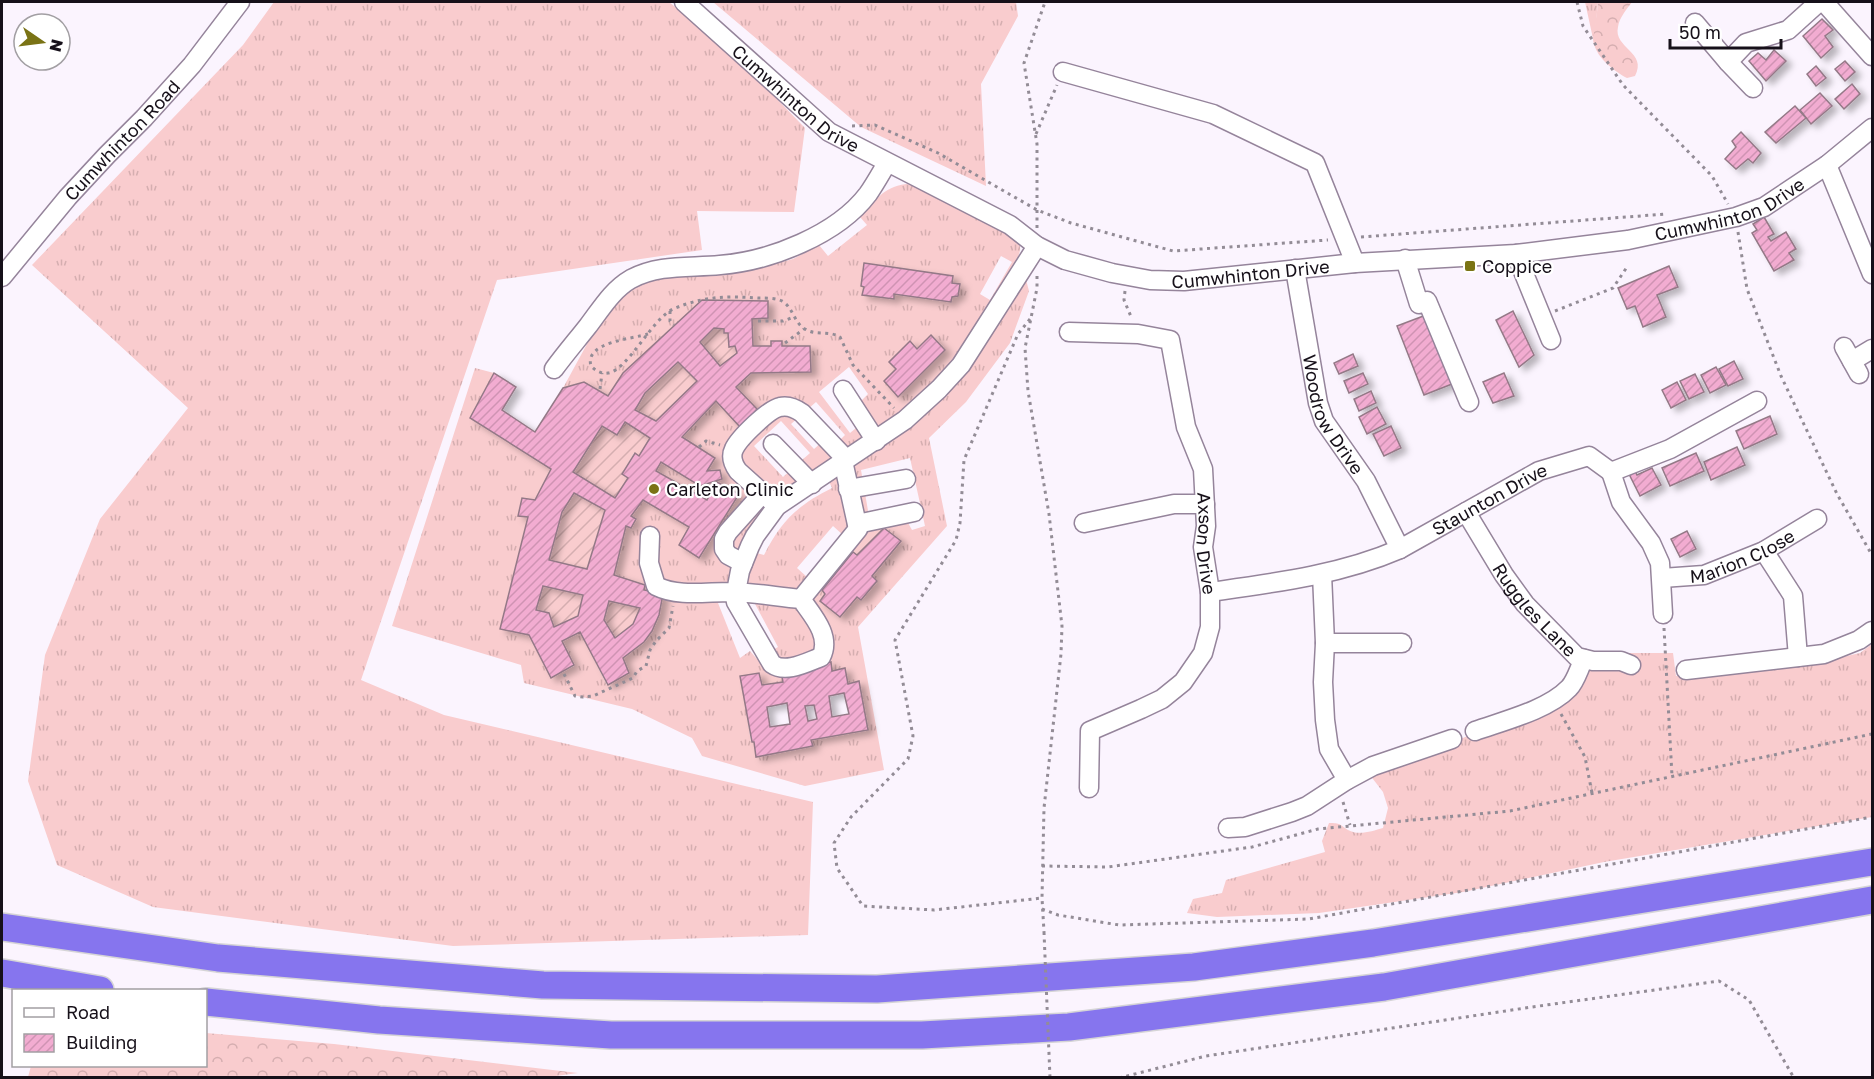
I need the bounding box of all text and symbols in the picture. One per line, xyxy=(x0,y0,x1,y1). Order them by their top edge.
north arrow xyxy=(12,12,72,72)
scale bar xyxy=(1670,12,1781,50)
text: 50 m xyxy=(1679,21,1721,43)
text: N xyxy=(45,37,68,54)
street label: Cumwhinton Drive xyxy=(728,40,863,157)
street label: Cumwhinton Road xyxy=(59,75,184,205)
street label: Cumwhinton Drive xyxy=(1653,172,1808,245)
street label: Cumwhinton Drive xyxy=(1171,255,1330,292)
place label: Coppice xyxy=(1482,255,1552,277)
marker: Coppice xyxy=(1463,259,1477,273)
street label: Woodrow Drive xyxy=(1299,353,1369,478)
street label: Staunton Drive xyxy=(1428,458,1549,540)
place label: Carleton Clinic xyxy=(666,478,794,500)
marker: Carleton Clinic xyxy=(647,482,661,496)
street label: Axson Drive xyxy=(1192,492,1221,596)
street label: Marion Close xyxy=(1689,524,1798,587)
street label: Ruggles Lane xyxy=(1488,559,1581,661)
legend xyxy=(12,989,207,1067)
text: Road xyxy=(66,1001,110,1023)
text: Building xyxy=(66,1031,137,1053)

